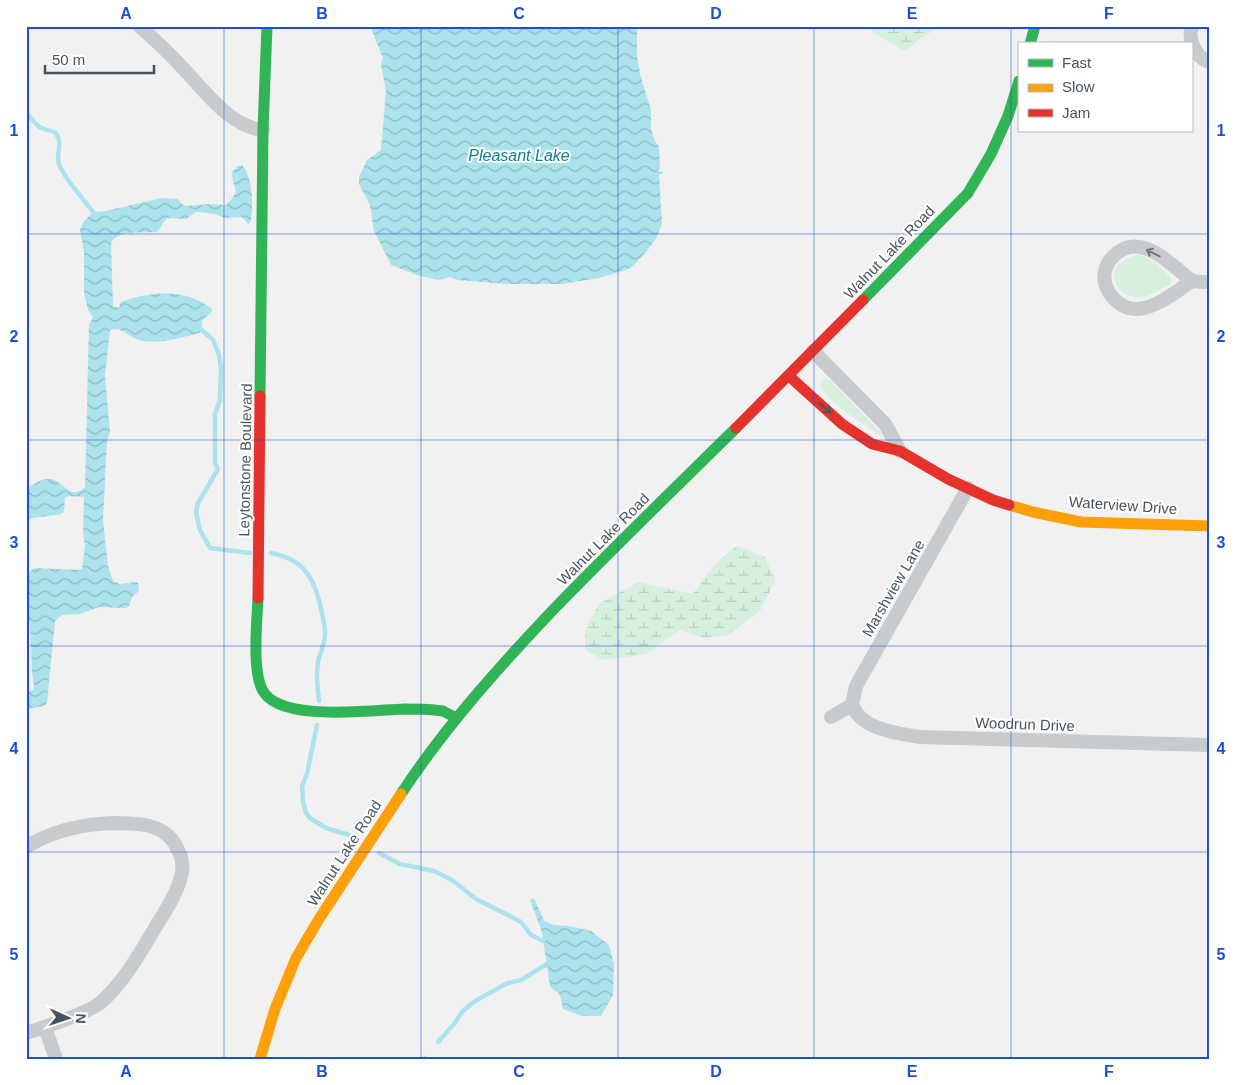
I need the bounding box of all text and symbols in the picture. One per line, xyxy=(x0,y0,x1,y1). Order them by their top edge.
text: A xyxy=(120,5,132,22)
text: B xyxy=(316,5,328,22)
text: C xyxy=(513,5,525,22)
text: D xyxy=(710,5,722,22)
text: E xyxy=(907,5,918,22)
text: F xyxy=(1104,5,1114,22)
scale bar xyxy=(45,42,154,74)
legend xyxy=(1018,42,1192,132)
text: 50 m xyxy=(52,51,85,68)
text: Fast xyxy=(1062,54,1092,71)
text: Slow xyxy=(1062,78,1095,95)
text: Jam xyxy=(1062,104,1090,121)
text: 1 xyxy=(10,122,19,139)
text: 1 xyxy=(1217,122,1226,139)
water label: Pleasant Lake xyxy=(468,147,570,164)
street label: Walnut Lake Road xyxy=(840,202,938,302)
one-way arrow xyxy=(1145,248,1160,258)
text: 2 xyxy=(10,328,19,345)
text: 2 xyxy=(1217,328,1226,345)
street label: Leytonstone Boulevard xyxy=(235,383,255,537)
one-way arrow xyxy=(819,403,832,414)
street label: Walnut Lake Road xyxy=(554,490,652,588)
street label: Waterview Drive xyxy=(1068,493,1178,517)
text: 3 xyxy=(10,534,19,551)
text: 3 xyxy=(1217,534,1226,551)
street label: Marshview Lane xyxy=(858,536,928,640)
street label: Woodrun Drive xyxy=(975,714,1075,734)
text: 4 xyxy=(10,740,19,757)
text: 4 xyxy=(1217,740,1226,757)
street label: Walnut Lake Road xyxy=(303,797,385,909)
text: 5 xyxy=(10,946,19,963)
text: 5 xyxy=(1217,946,1226,963)
north arrow xyxy=(42,992,92,1042)
text: N xyxy=(73,1013,89,1024)
text: A xyxy=(120,1063,132,1080)
text: B xyxy=(316,1063,328,1080)
text: C xyxy=(513,1063,525,1080)
text: D xyxy=(710,1063,722,1080)
text: E xyxy=(907,1063,918,1080)
text: F xyxy=(1104,1063,1114,1080)

